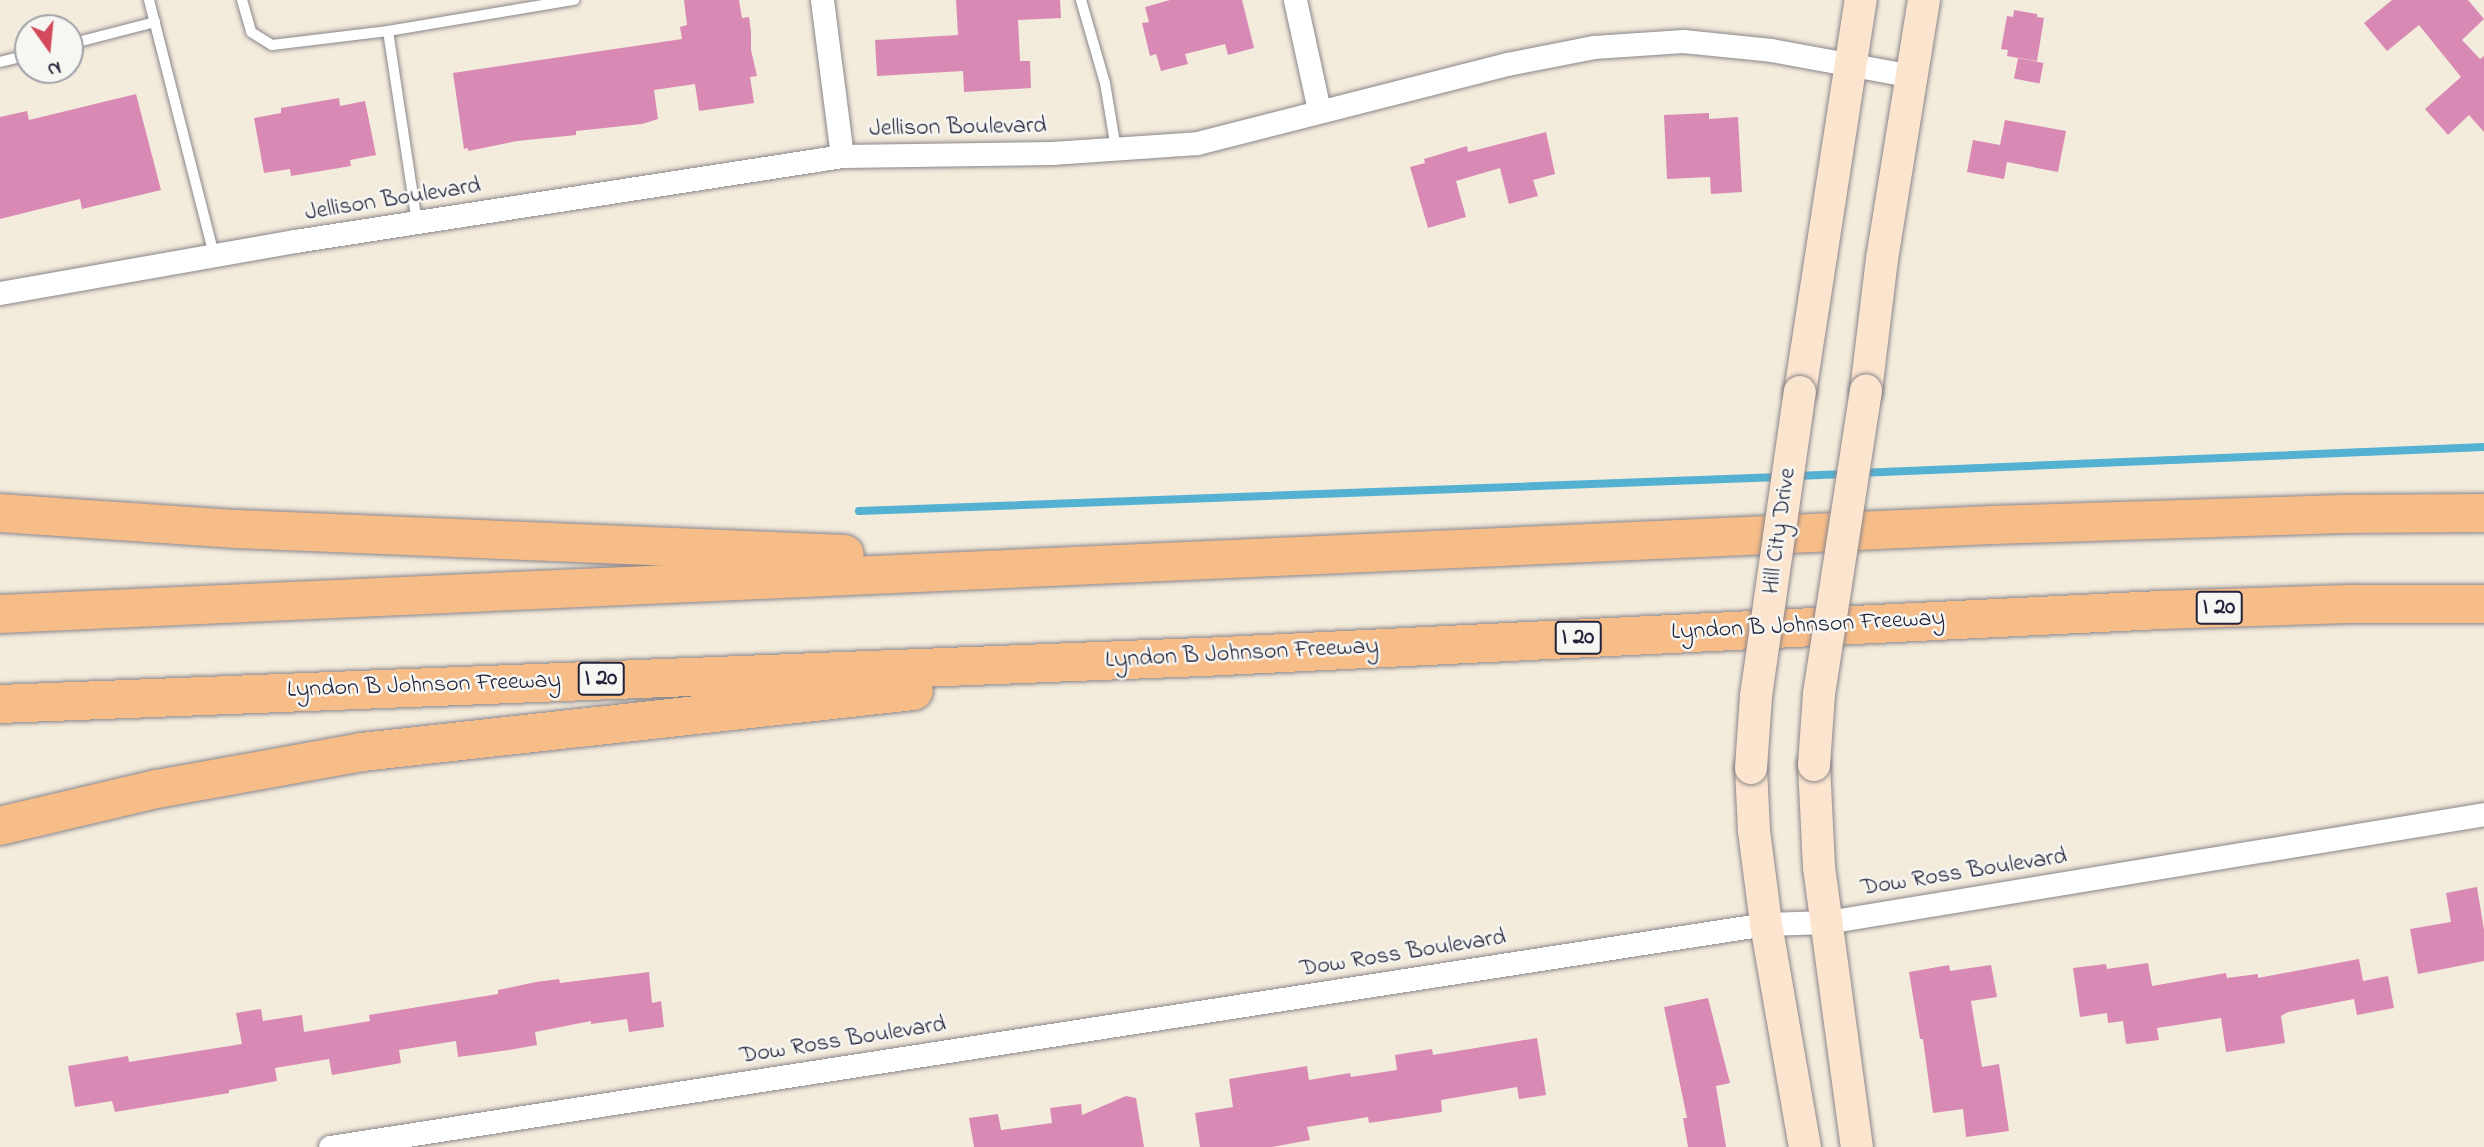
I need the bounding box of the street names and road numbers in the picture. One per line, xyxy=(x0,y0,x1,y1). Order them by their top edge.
street label: Jellison Boulevard xyxy=(869,112,1047,144)
street label: Jellison Boulevard xyxy=(303,172,483,228)
street label: Hill City Drive xyxy=(1757,466,1803,596)
road number: I 20 xyxy=(2194,588,2244,628)
street label: Lyndon B Johnson Freeway xyxy=(1671,604,1945,648)
road number: I 20 xyxy=(1554,618,1602,658)
street label: Lyndon B Johnson Freeway xyxy=(1105,632,1379,676)
road number: I 20 xyxy=(576,660,626,698)
street label: Lyndon B Johnson Freeway xyxy=(287,667,561,705)
street label: Dow Ross Boulevard xyxy=(1859,842,2069,904)
street label: Dow Ross Boulevard xyxy=(1298,923,1508,985)
street label: Dow Ross Boulevard xyxy=(738,1010,948,1072)

